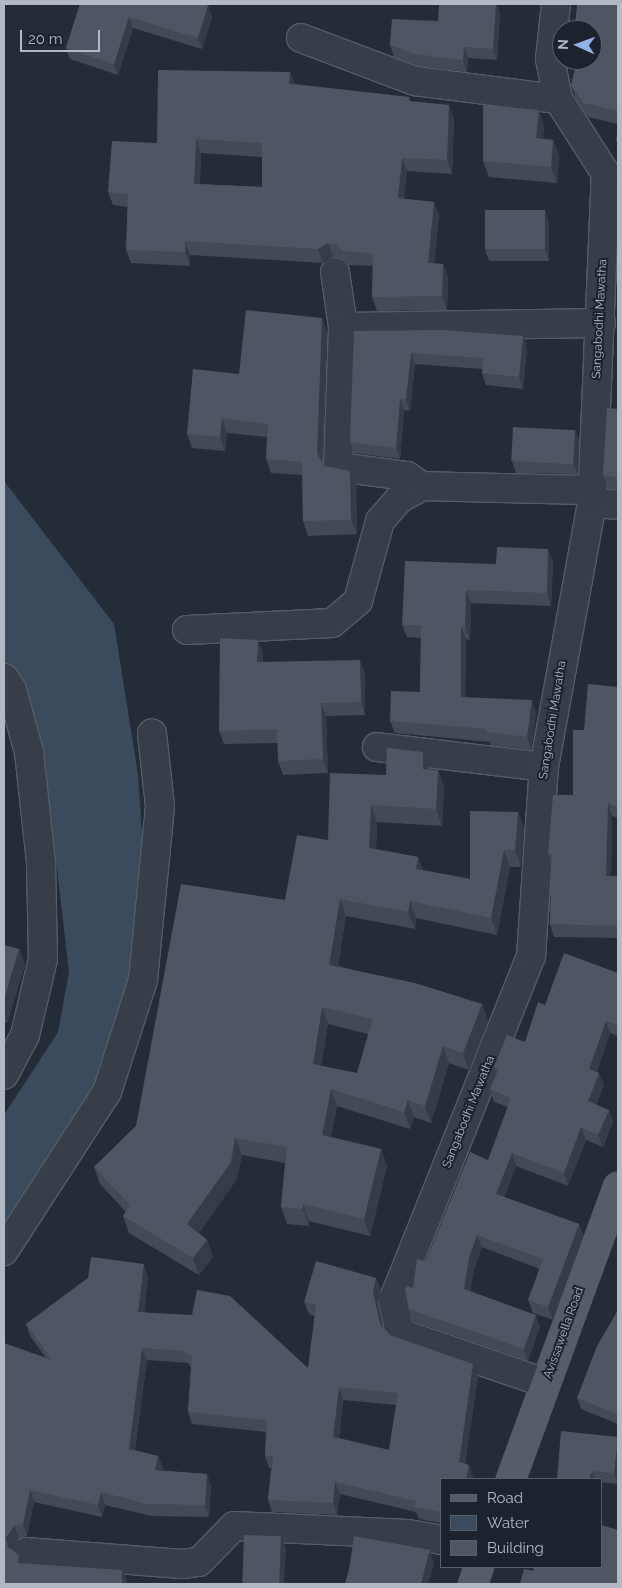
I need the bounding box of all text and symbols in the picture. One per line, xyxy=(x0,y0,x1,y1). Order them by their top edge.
scale bar xyxy=(22,20,102,52)
north arrow xyxy=(552,20,602,70)
text: 20 m xyxy=(28,30,63,48)
text: N xyxy=(555,39,571,50)
street label: Sangabodhi Mawatha xyxy=(590,259,610,379)
street label: Sangabodhi Mawatha xyxy=(537,660,569,780)
street label: Sangabodhi Mawatha xyxy=(440,1054,498,1170)
street label: Avissawella Road xyxy=(541,1285,587,1381)
legend xyxy=(440,1478,602,1568)
text: Road xyxy=(487,1489,523,1507)
text: Water xyxy=(487,1514,529,1532)
text: Building xyxy=(487,1539,544,1557)

